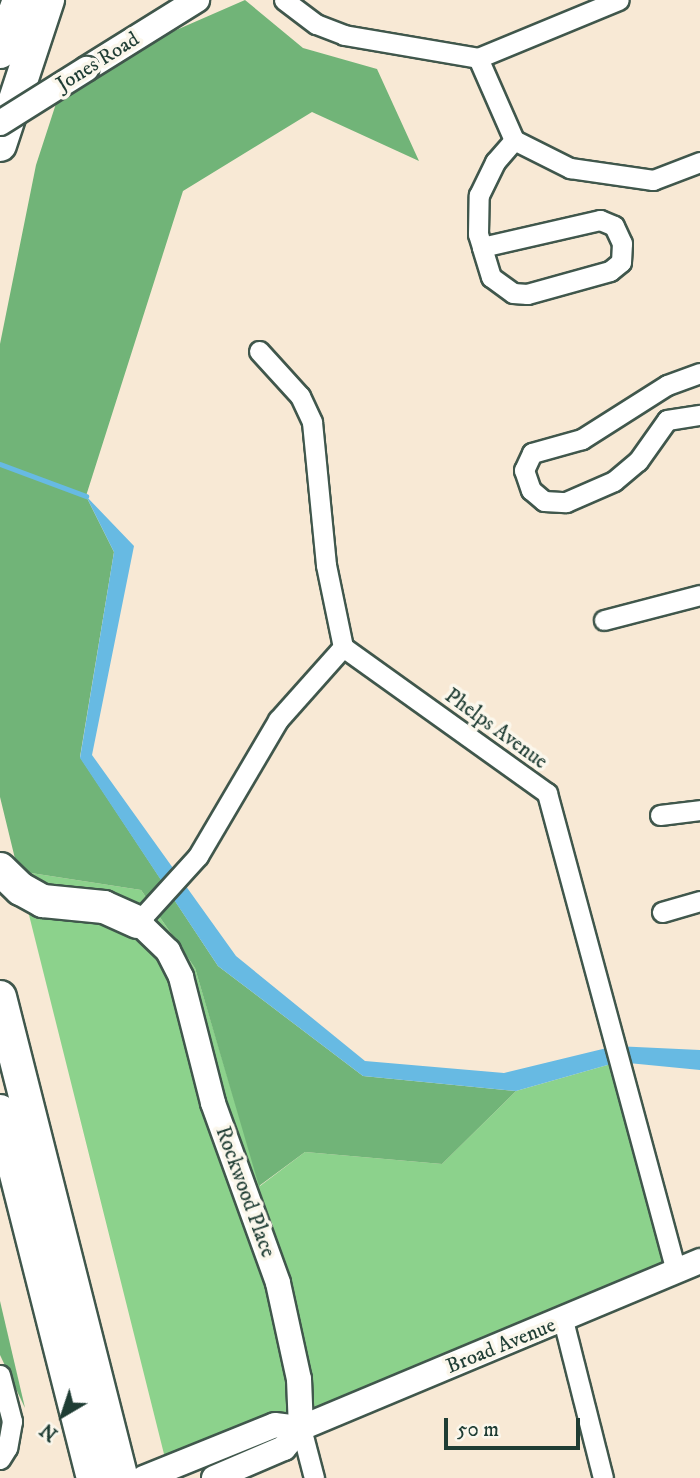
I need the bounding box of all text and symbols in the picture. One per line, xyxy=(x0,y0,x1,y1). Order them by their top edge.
street label: Jones Road xyxy=(52,27,144,97)
street label: Phelps Avenue xyxy=(440,683,552,775)
street label: Rockwood Place xyxy=(210,1123,280,1261)
street label: Broad Avenue xyxy=(443,1313,559,1379)
north arrow xyxy=(28,1380,98,1450)
scale bar xyxy=(448,1404,584,1448)
text: 50 m xyxy=(457,1417,499,1443)
text: N xyxy=(36,1418,63,1446)

